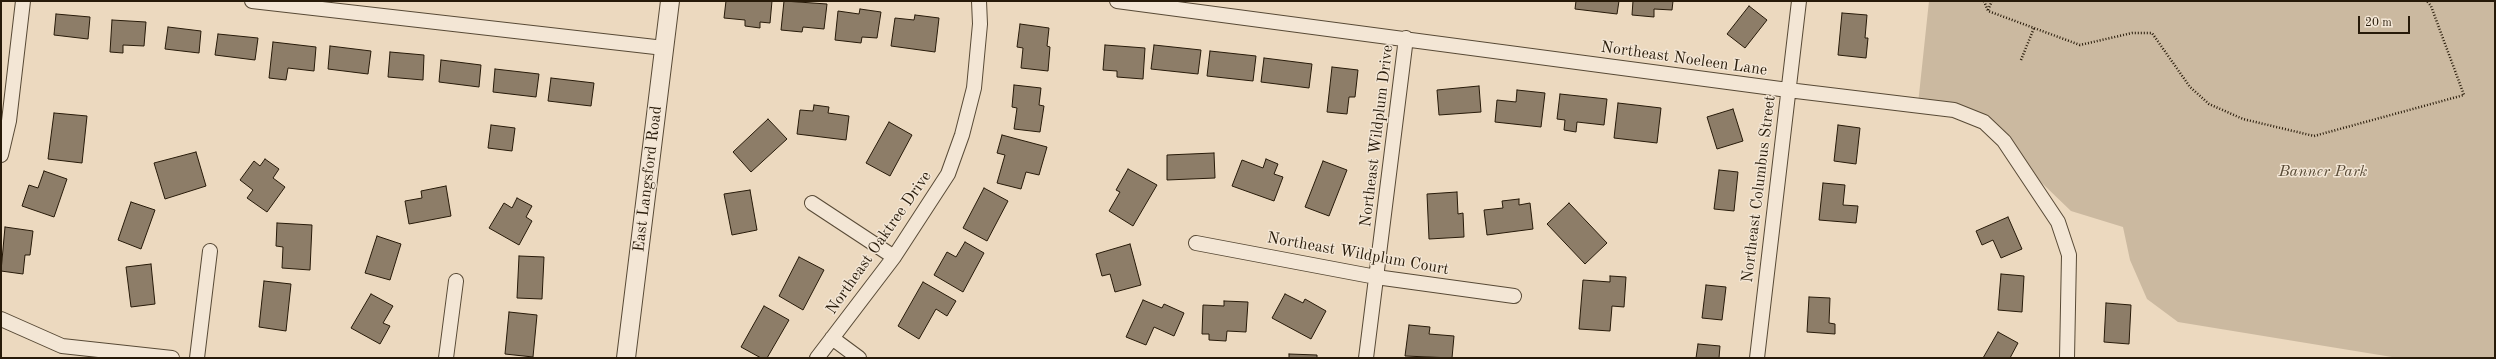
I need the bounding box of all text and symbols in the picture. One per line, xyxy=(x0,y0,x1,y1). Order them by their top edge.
scale bar xyxy=(2360,8,2412,34)
text: 20 m xyxy=(2365,17,2392,29)
street label: Northeast Noeleen Lane xyxy=(1600,38,1768,80)
street label: Northeast Wildplum Drive xyxy=(1356,44,1398,228)
street label: Northeast Columbus Street xyxy=(1738,94,1780,284)
street label: East Langsford Road xyxy=(630,105,666,253)
park label: Banner Park xyxy=(2279,162,2367,182)
street label: Northeast Oaktree Drive xyxy=(822,168,936,318)
street label: Northeast Wildplum Court xyxy=(1265,229,1451,279)

